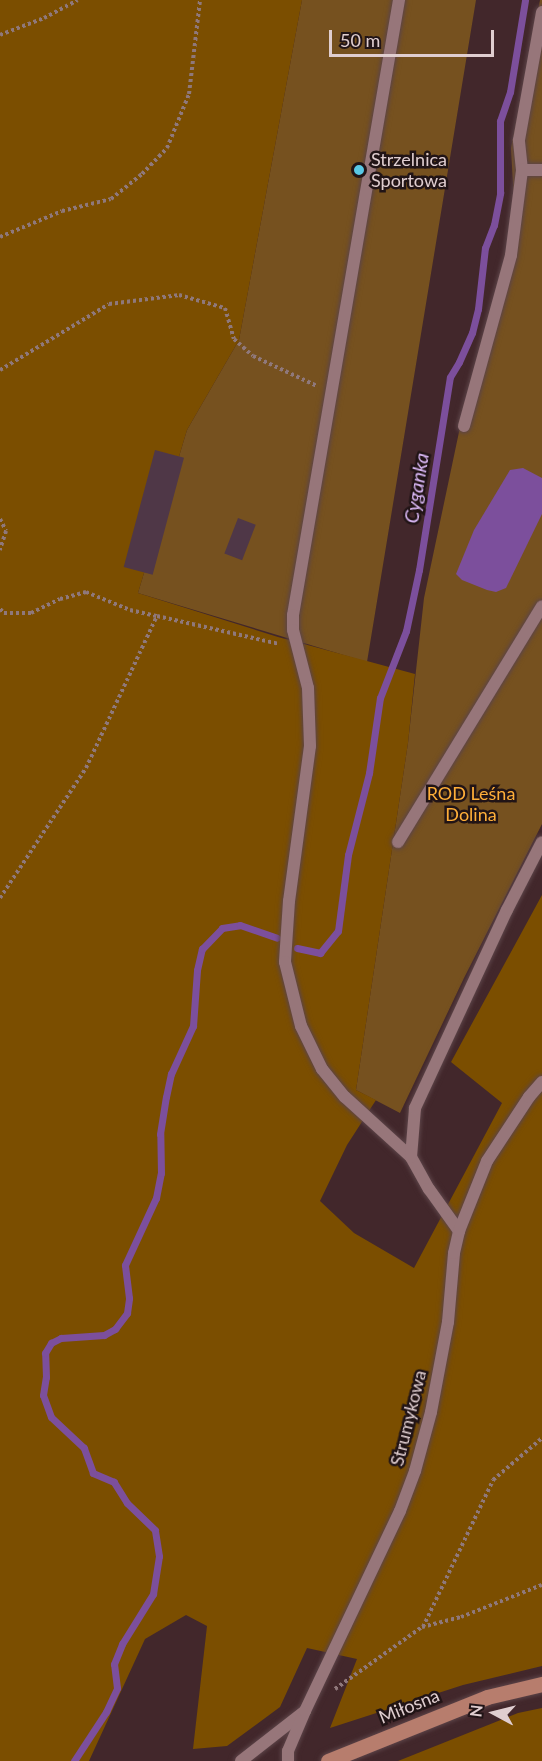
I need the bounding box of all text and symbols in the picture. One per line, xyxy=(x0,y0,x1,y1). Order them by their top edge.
scale bar xyxy=(332,18,497,56)
text: 50 m xyxy=(340,29,380,51)
place label: Strzelnica Sportowa xyxy=(371,149,447,192)
marker: Strzelnica Sportowa xyxy=(352,163,366,177)
water label: Cyganka xyxy=(399,451,433,525)
park label: ROD Leśna Dolina xyxy=(427,783,515,826)
street label: Strumykowa xyxy=(386,1368,430,1468)
north arrow xyxy=(464,1683,524,1743)
street label: Miłosna xyxy=(376,1684,442,1728)
text: N xyxy=(465,1703,486,1718)

